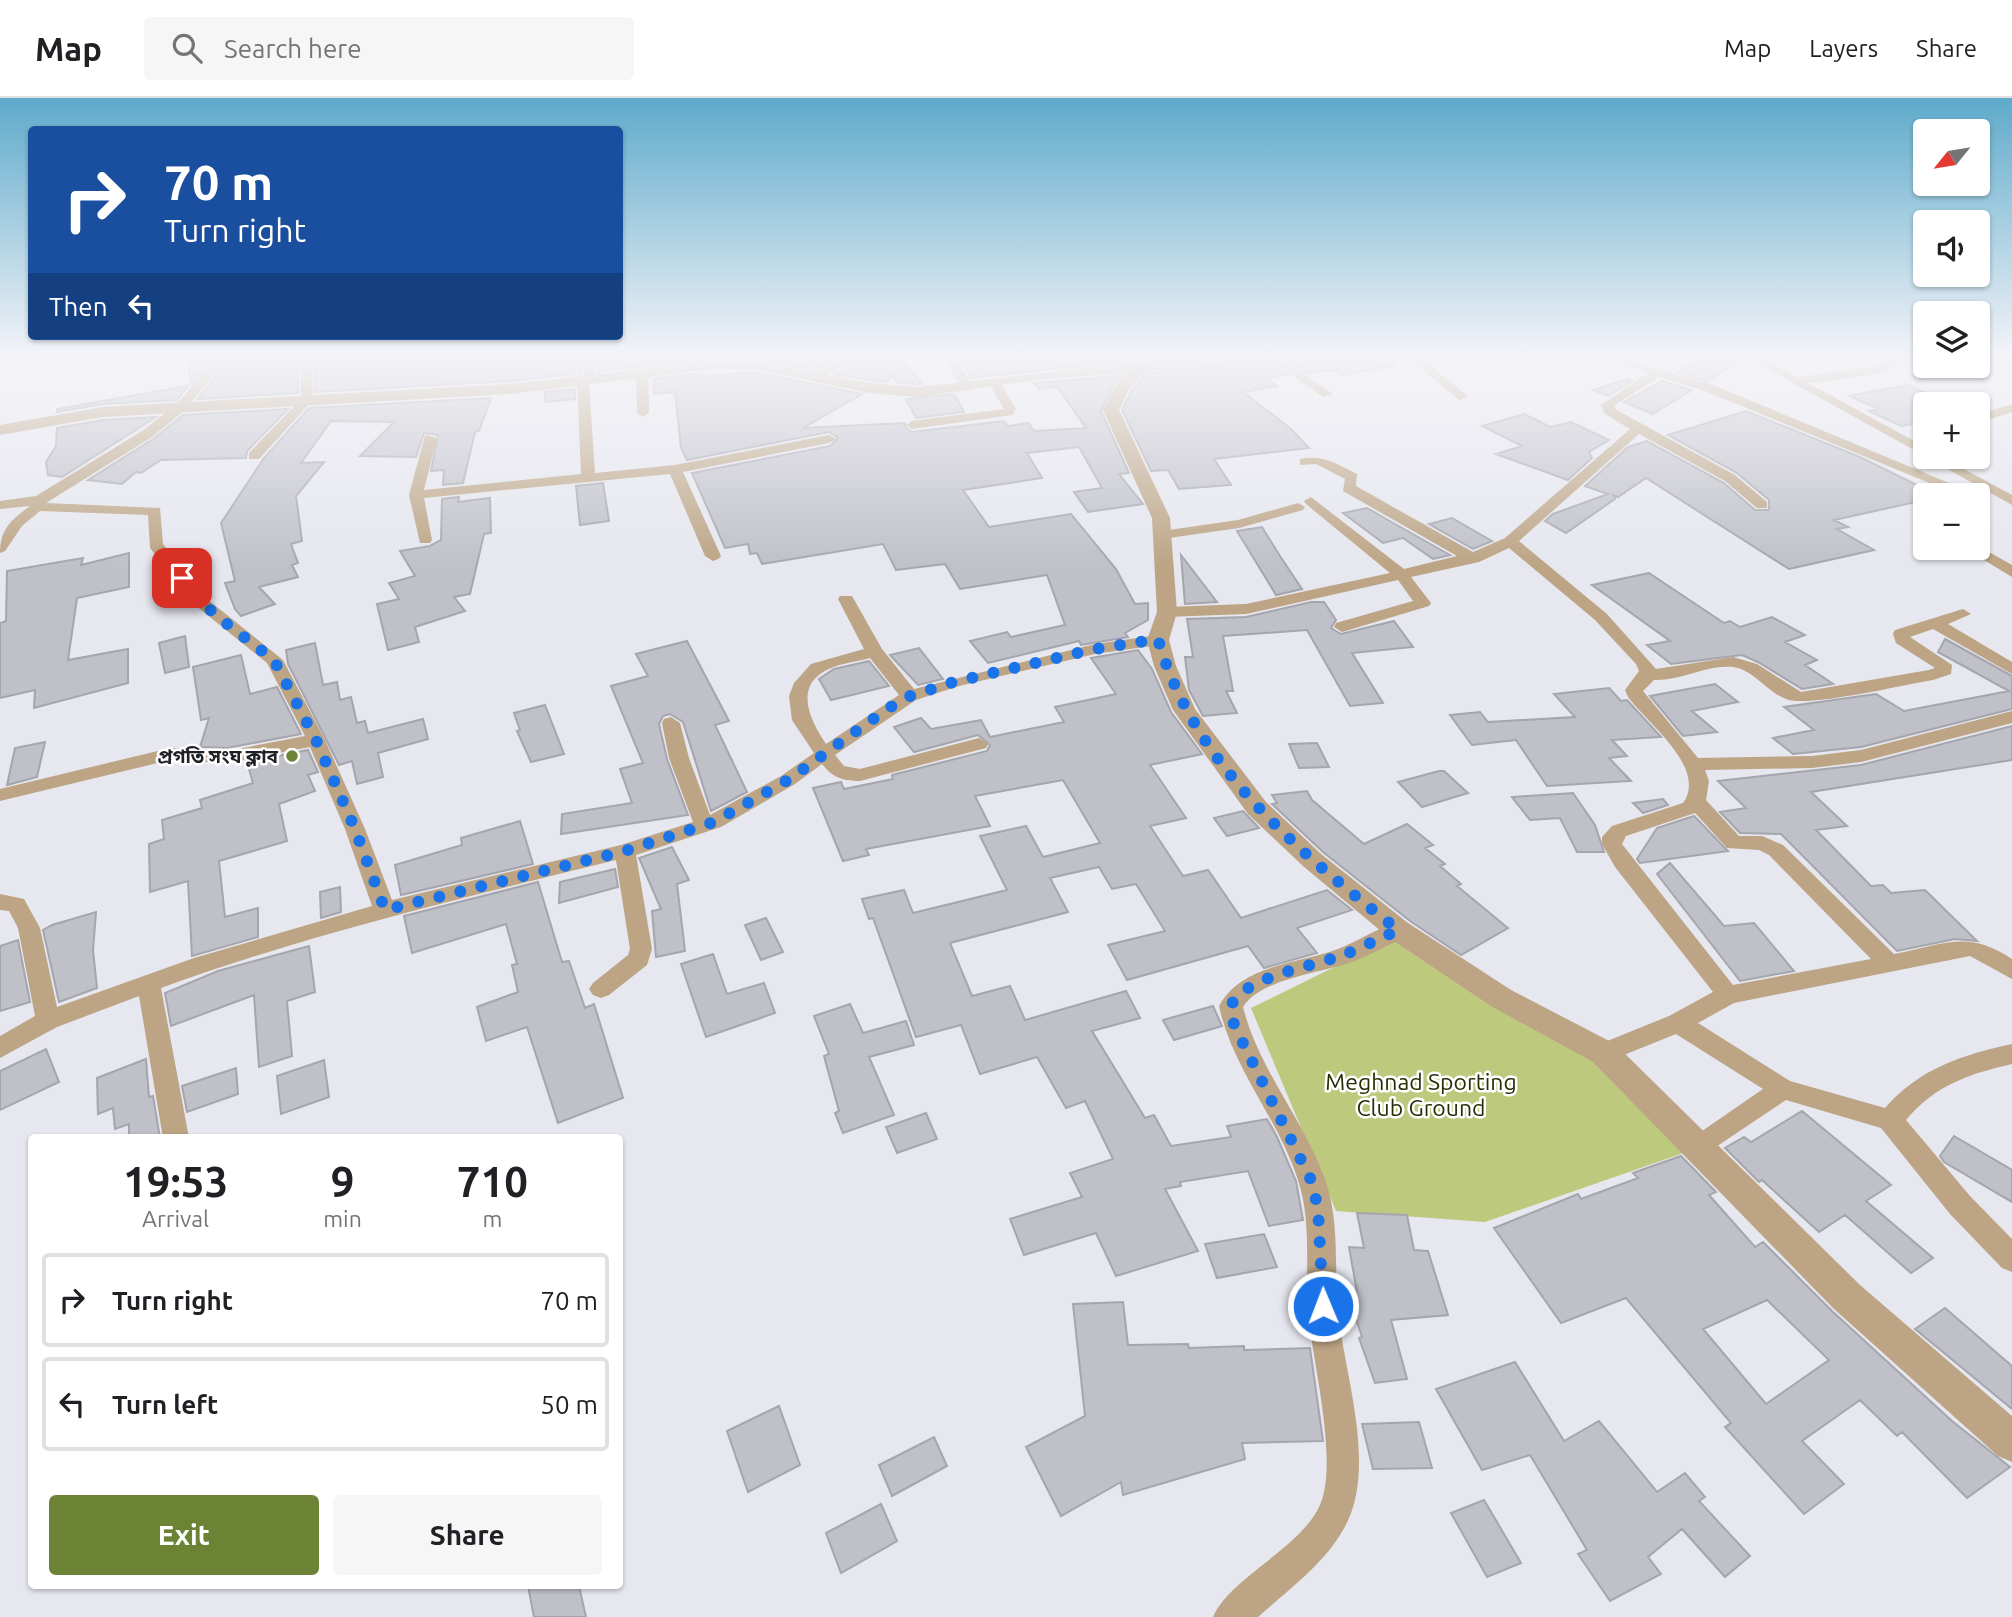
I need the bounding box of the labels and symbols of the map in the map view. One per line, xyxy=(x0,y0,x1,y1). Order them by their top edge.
north arrow xyxy=(1913,119,1990,196)
pin xyxy=(152,548,212,608)
place label: প্রগতি সংঘ ক্লাব xyxy=(157,745,279,767)
marker: প্রগতি সংঘ ক্লাব xyxy=(284,748,300,764)
park label: Meghnad Sporting Club Ground xyxy=(1325,1069,1517,1120)
position arrow xyxy=(1286,1269,1360,1343)

